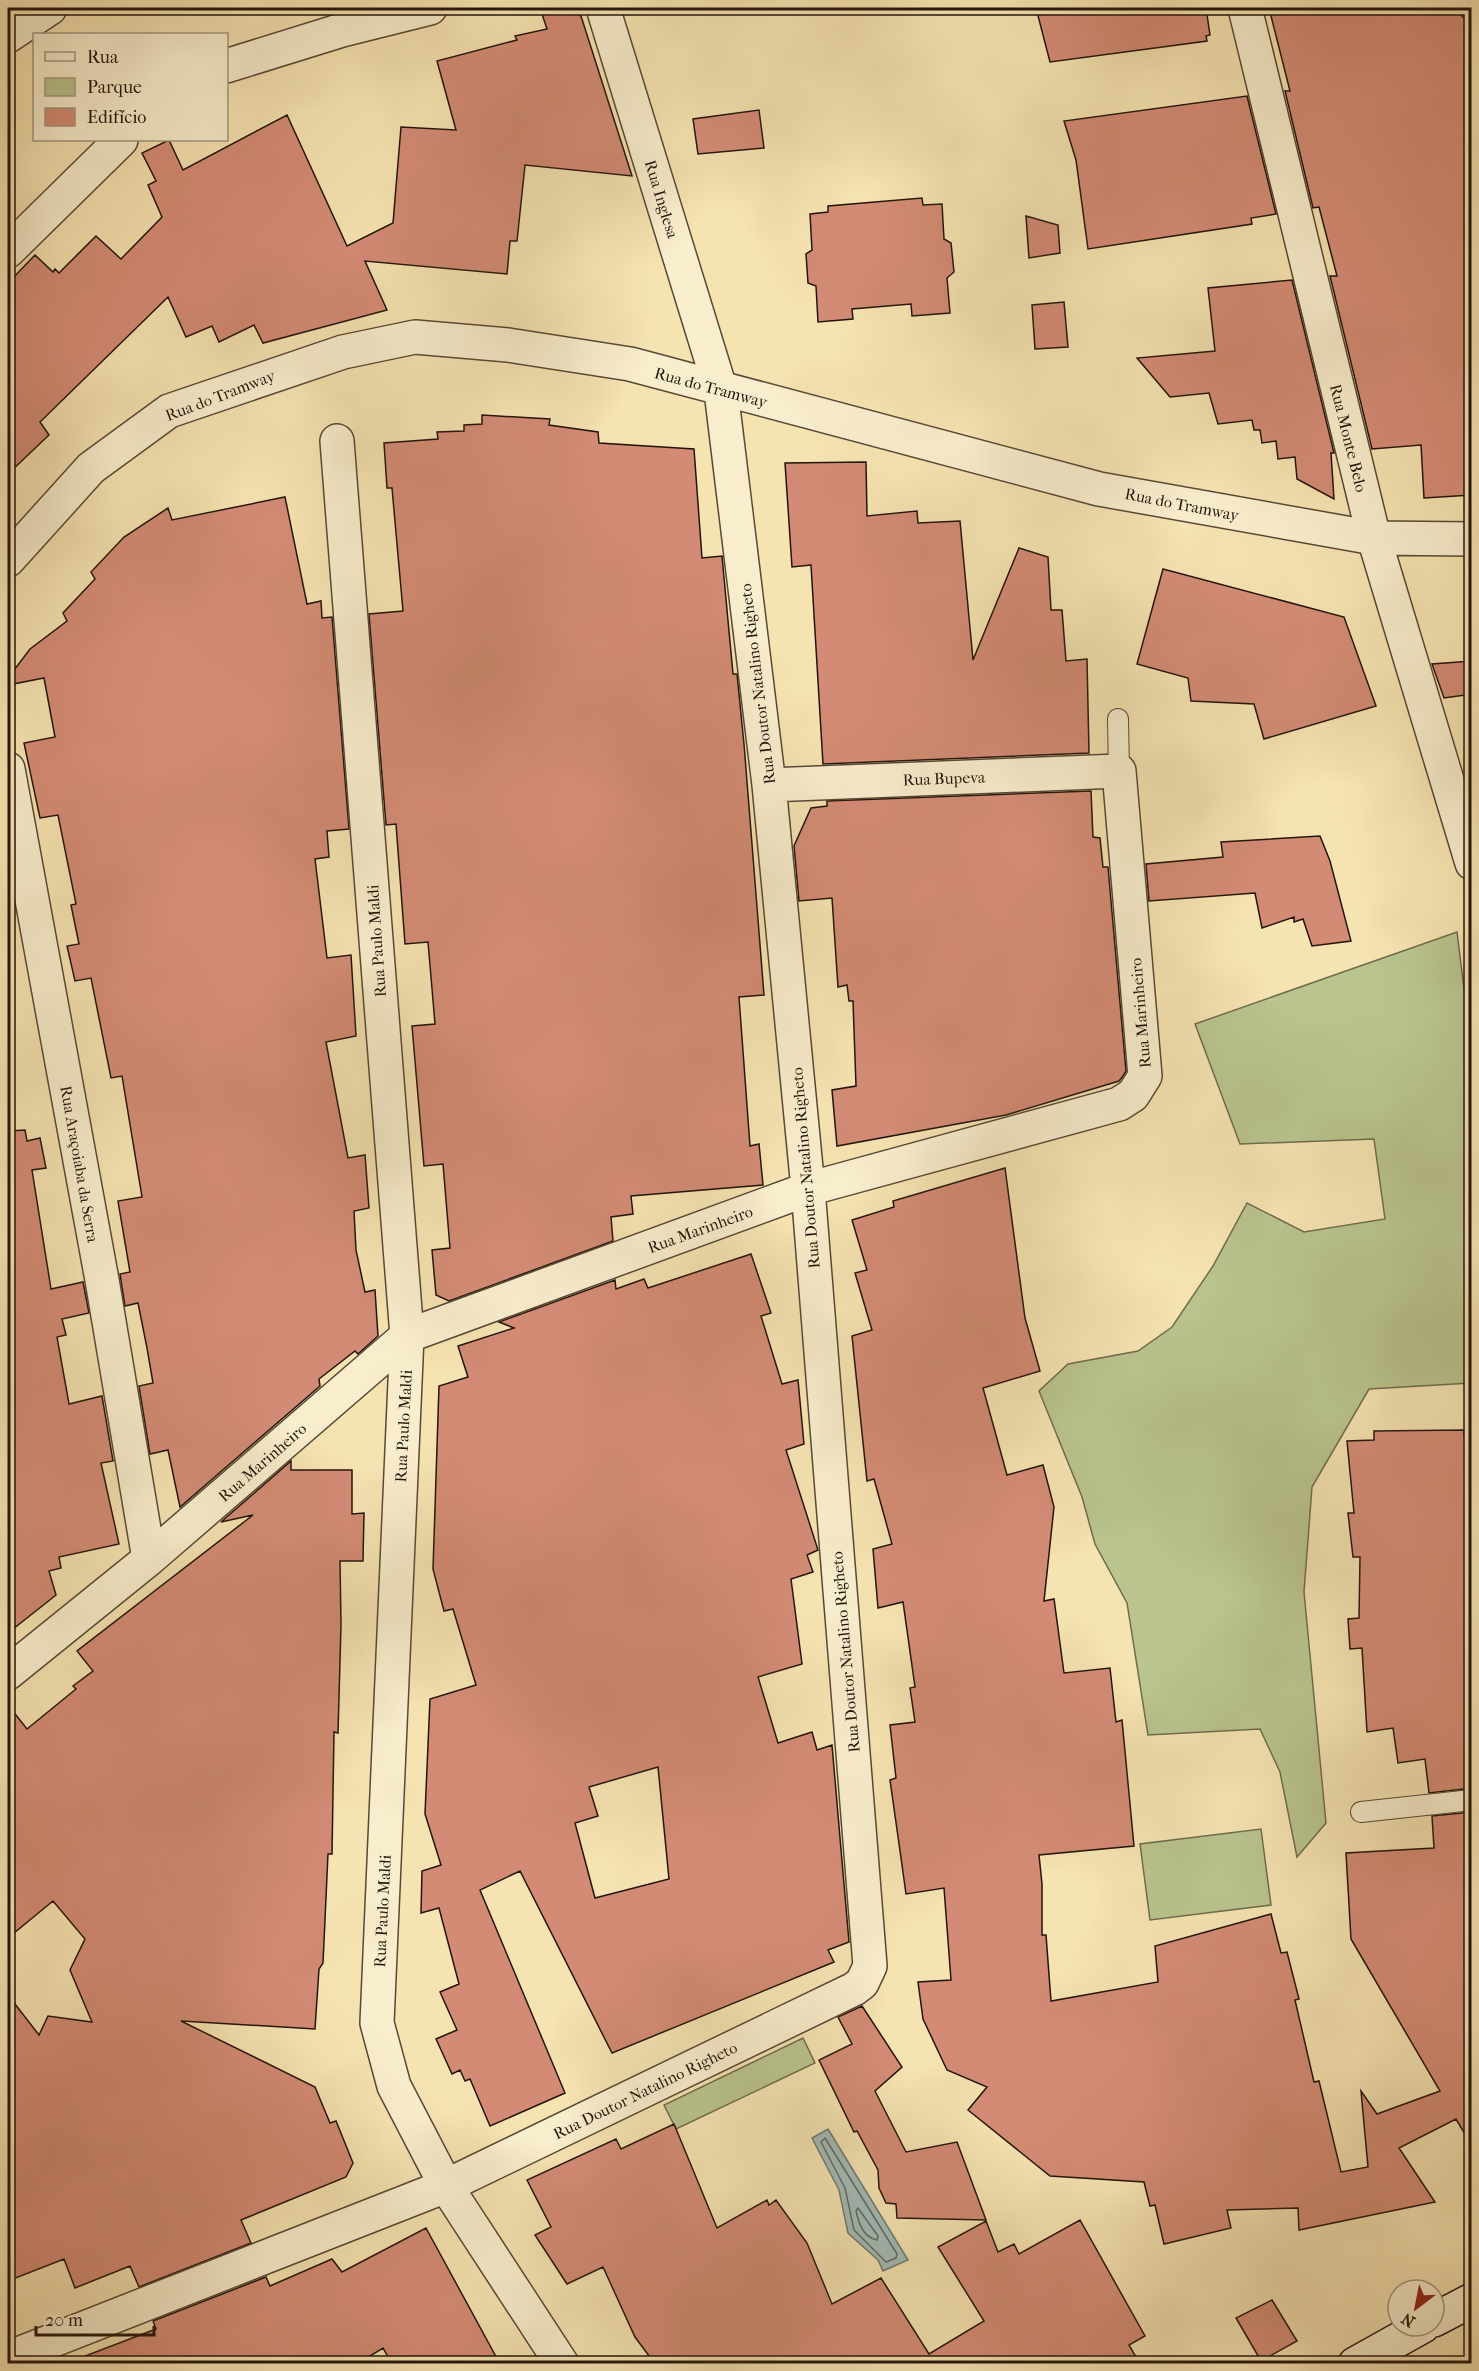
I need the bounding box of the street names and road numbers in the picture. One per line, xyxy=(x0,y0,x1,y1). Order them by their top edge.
street label: Rua Inglesa xyxy=(641,158,683,241)
street label: Rua do Tramway xyxy=(653,363,770,412)
street label: Rua do Tramway xyxy=(163,366,278,425)
street label: Rua Monte Belo xyxy=(1326,382,1371,494)
street label: Rua do Tramway xyxy=(1123,484,1241,525)
street label: Rua Doutor Natalino Righeto xyxy=(736,583,779,785)
street label: Rua Bupeva xyxy=(903,768,986,789)
street label: Rua Paulo Maldi xyxy=(363,884,390,998)
street label: Rua Marinheiro xyxy=(1126,957,1155,1069)
street label: Rua Doutor Natalino Righeto xyxy=(787,1067,824,1269)
street label: Rua Araçoiaba da Serra xyxy=(56,1084,103,1245)
street label: Rua Marinheiro xyxy=(645,1202,755,1257)
street label: Rua Paulo Maldi xyxy=(391,1369,416,1483)
street label: Rua Marinheiro xyxy=(214,1419,310,1506)
street label: Rua Doutor Natalino Righeto xyxy=(827,1551,864,1753)
street label: Rua Paulo Maldi xyxy=(370,1854,395,1968)
street label: Rua Doutor Natalino Righeto xyxy=(550,2038,740,2143)

